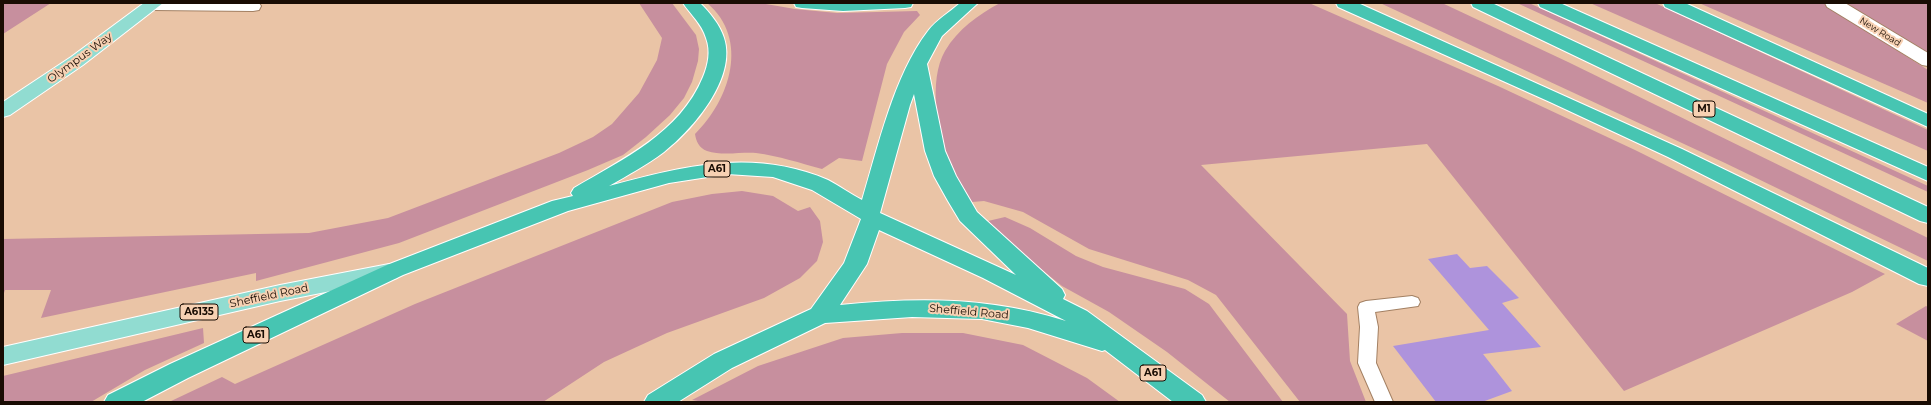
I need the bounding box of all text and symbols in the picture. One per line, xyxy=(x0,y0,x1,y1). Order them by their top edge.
street label: New Road xyxy=(1857,15,1903,49)
street label: Olympus Way xyxy=(45,30,115,86)
road number: M1 xyxy=(1693,101,1715,117)
road number: A61 xyxy=(704,161,730,177)
street label: Sheffield Road xyxy=(229,281,309,311)
street label: Sheffield Road xyxy=(929,302,1009,322)
road number: A6135 xyxy=(180,304,218,320)
road number: A61 xyxy=(243,327,269,343)
road number: A61 xyxy=(1140,365,1166,381)

